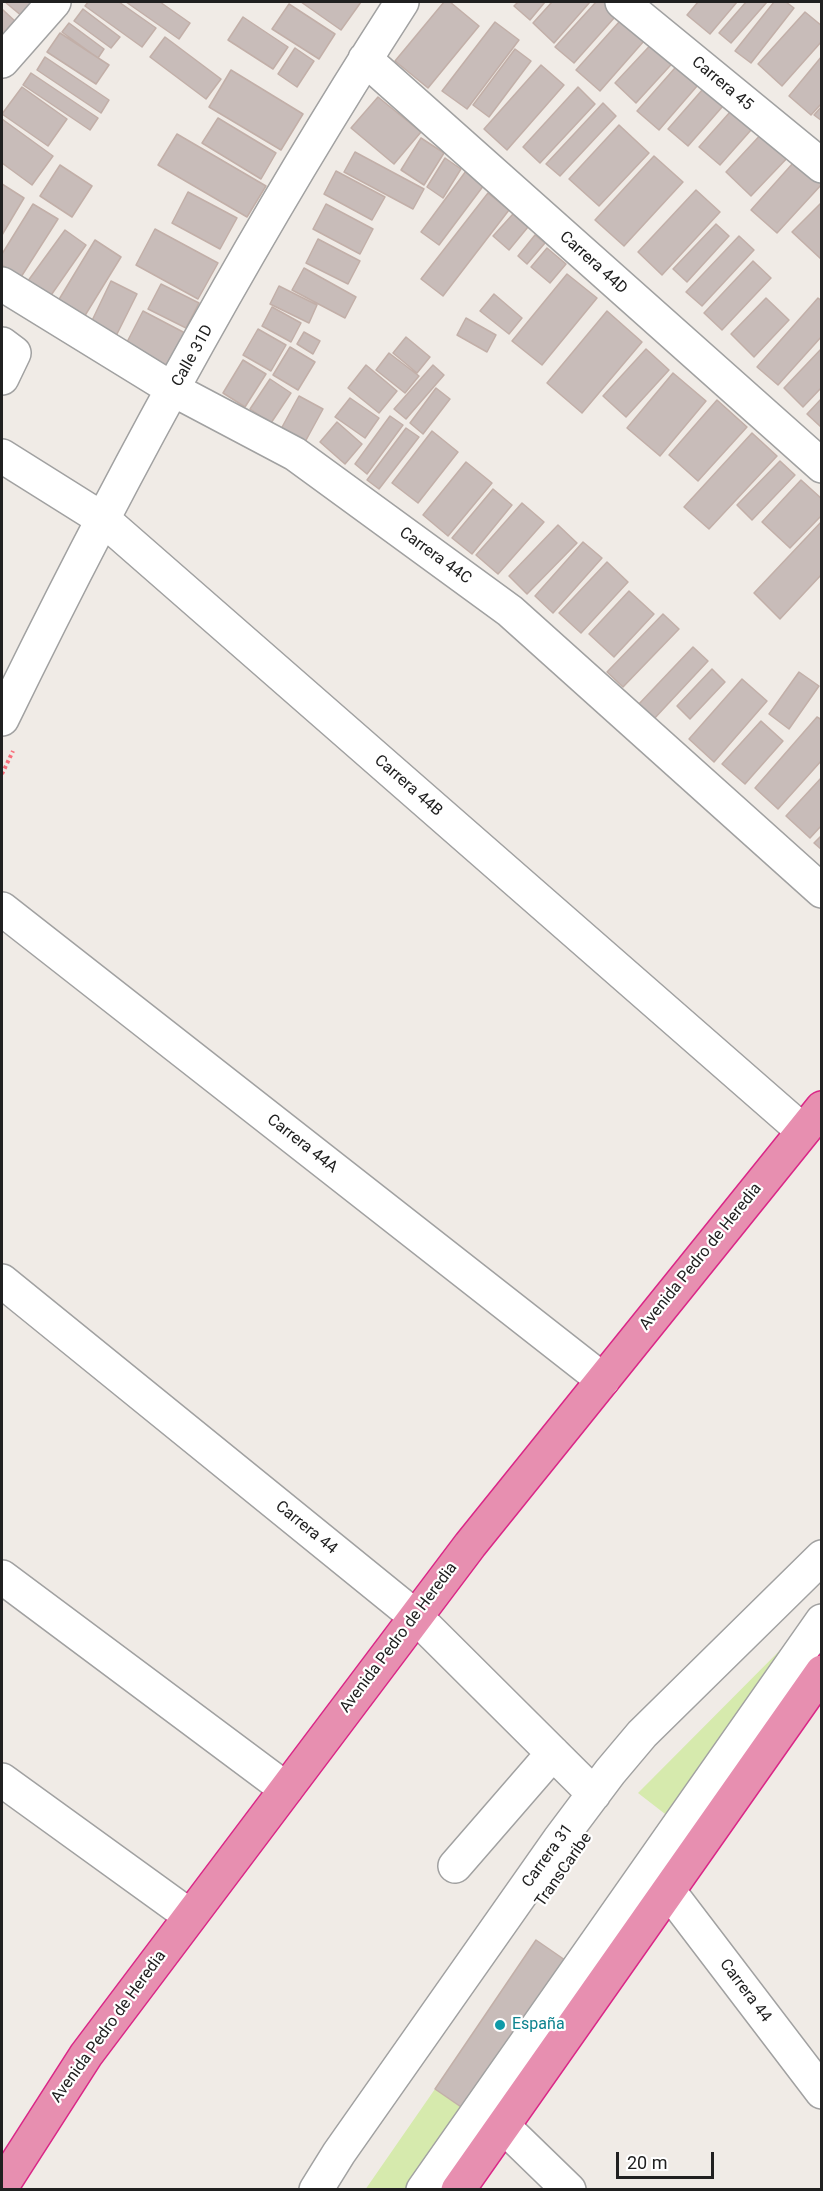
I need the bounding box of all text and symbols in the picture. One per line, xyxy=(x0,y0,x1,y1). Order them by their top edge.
street label: Carrera 45 xyxy=(687,53,757,115)
street label: Carrera 44D xyxy=(555,228,631,298)
street label: Calle 31D xyxy=(168,322,218,390)
street label: Carrera 44C xyxy=(395,523,475,589)
street label: Carrera 44B xyxy=(370,751,446,821)
street label: Carrera 44A xyxy=(263,1110,341,1178)
street label: Avenida Pedro de Heredia xyxy=(636,1180,766,1334)
street label: Carrera 44 xyxy=(271,1497,341,1559)
street label: Avenida Pedro de Heredia xyxy=(336,1559,462,1717)
street label: Carrera 31 xyxy=(518,1820,578,1892)
street label: TransCaribe xyxy=(532,1829,596,1911)
street label: Avenida Pedro de Heredia xyxy=(47,1947,171,2107)
street label: Carrera 44 xyxy=(715,1956,775,2026)
place label: España xyxy=(512,2015,565,2035)
marker: España xyxy=(493,2018,507,2032)
scale bar xyxy=(619,2140,716,2178)
text: 20 m xyxy=(627,2152,667,2173)

